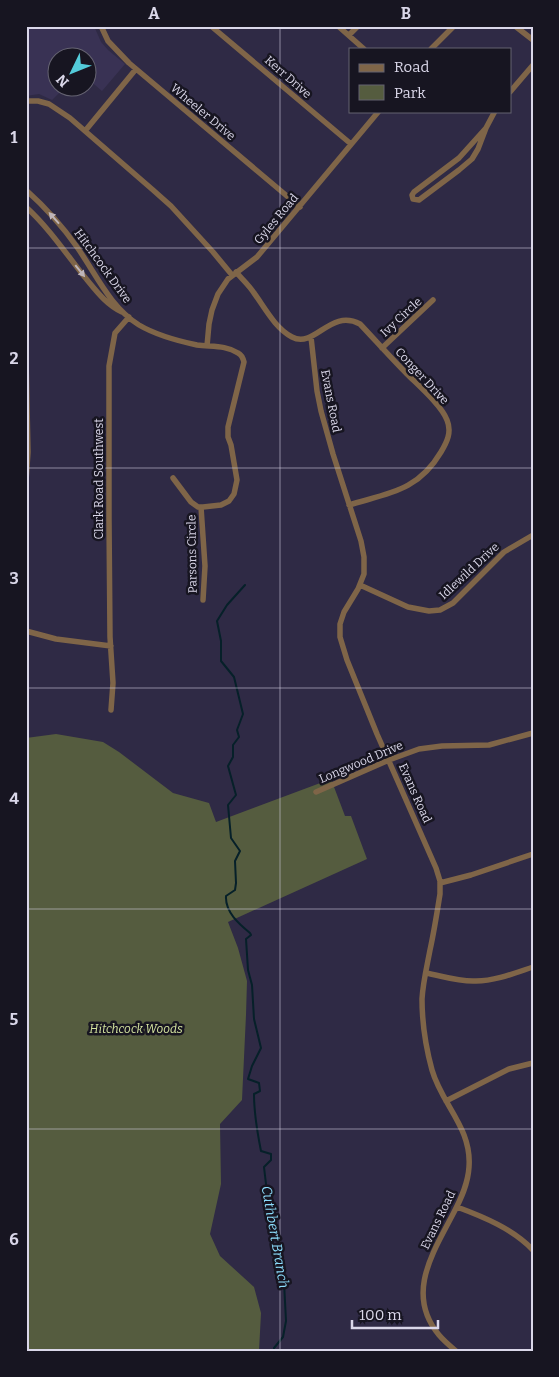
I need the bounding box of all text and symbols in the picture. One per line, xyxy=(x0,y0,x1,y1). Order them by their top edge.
text: A xyxy=(148,4,160,23)
text: B xyxy=(401,4,411,23)
north arrow xyxy=(48,48,98,98)
legend xyxy=(349,48,512,112)
street label: Kerr Drive xyxy=(262,53,314,101)
text: Road xyxy=(394,58,429,76)
text: N xyxy=(53,71,73,90)
street label: Wheeler Drive xyxy=(168,81,238,143)
text: Park xyxy=(394,84,426,102)
text: 1 xyxy=(11,128,18,147)
street label: Gyles Road xyxy=(251,191,301,247)
one-way arrow xyxy=(48,212,59,225)
street label: Hitchcock Drive xyxy=(71,226,135,306)
one-way arrow xyxy=(74,264,85,277)
street label: Ivy Circle xyxy=(377,294,425,340)
street label: Conger Drive xyxy=(392,345,452,407)
text: 2 xyxy=(9,349,19,368)
street label: Evans Road xyxy=(318,368,344,434)
street label: Clark Road Southwest xyxy=(92,418,106,539)
street label: Parsons Circle xyxy=(184,514,200,594)
street label: Idlewild Drive xyxy=(436,540,502,602)
text: 3 xyxy=(9,569,19,588)
street label: Longwood Drive xyxy=(317,738,405,786)
street label: Evans Road xyxy=(396,761,434,825)
text: 4 xyxy=(9,789,19,808)
text: 5 xyxy=(10,1010,19,1029)
park label: Hitchcock Woods xyxy=(89,1022,183,1036)
water label: Cuthbert Branch xyxy=(258,1184,292,1290)
street label: Evans Road xyxy=(418,1188,458,1252)
text: 6 xyxy=(9,1230,19,1249)
scale bar xyxy=(352,1297,438,1329)
text: 100 m xyxy=(359,1306,402,1324)

